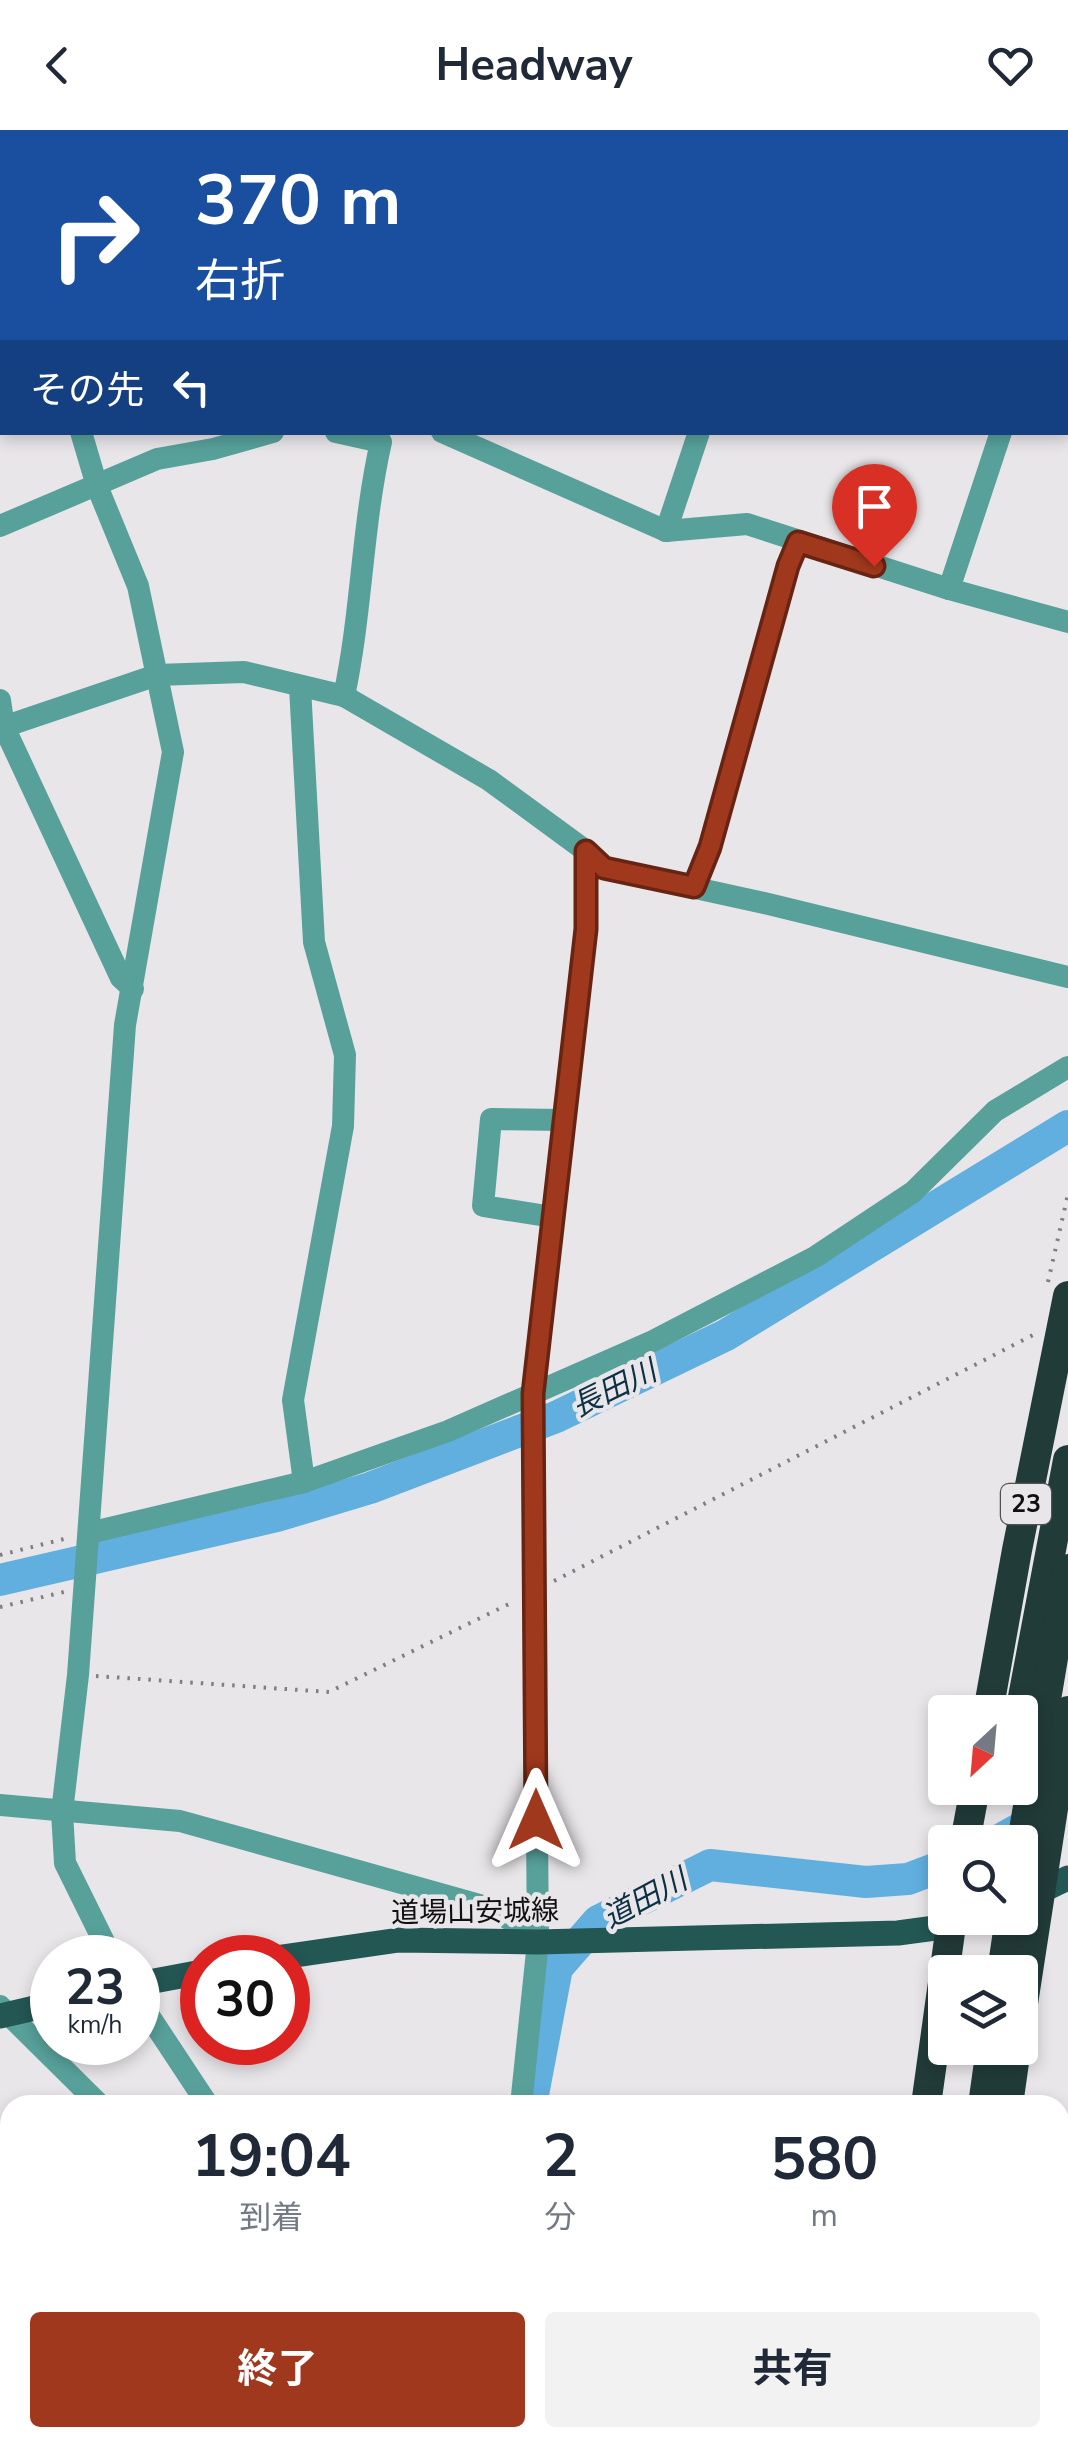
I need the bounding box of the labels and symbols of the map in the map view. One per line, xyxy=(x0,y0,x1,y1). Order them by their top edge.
pin xyxy=(832,464,917,567)
water label: 長田川 xyxy=(565,1350,666,1427)
road number: 23 xyxy=(1001,1484,1051,1524)
north arrow xyxy=(928,1695,1038,1805)
position arrow xyxy=(484,1768,588,1872)
water label: 道田川 xyxy=(596,1858,697,1938)
street label: 道場山安城線 xyxy=(391,1892,559,1932)
speed limit sign: 30 xyxy=(180,1935,310,2065)

